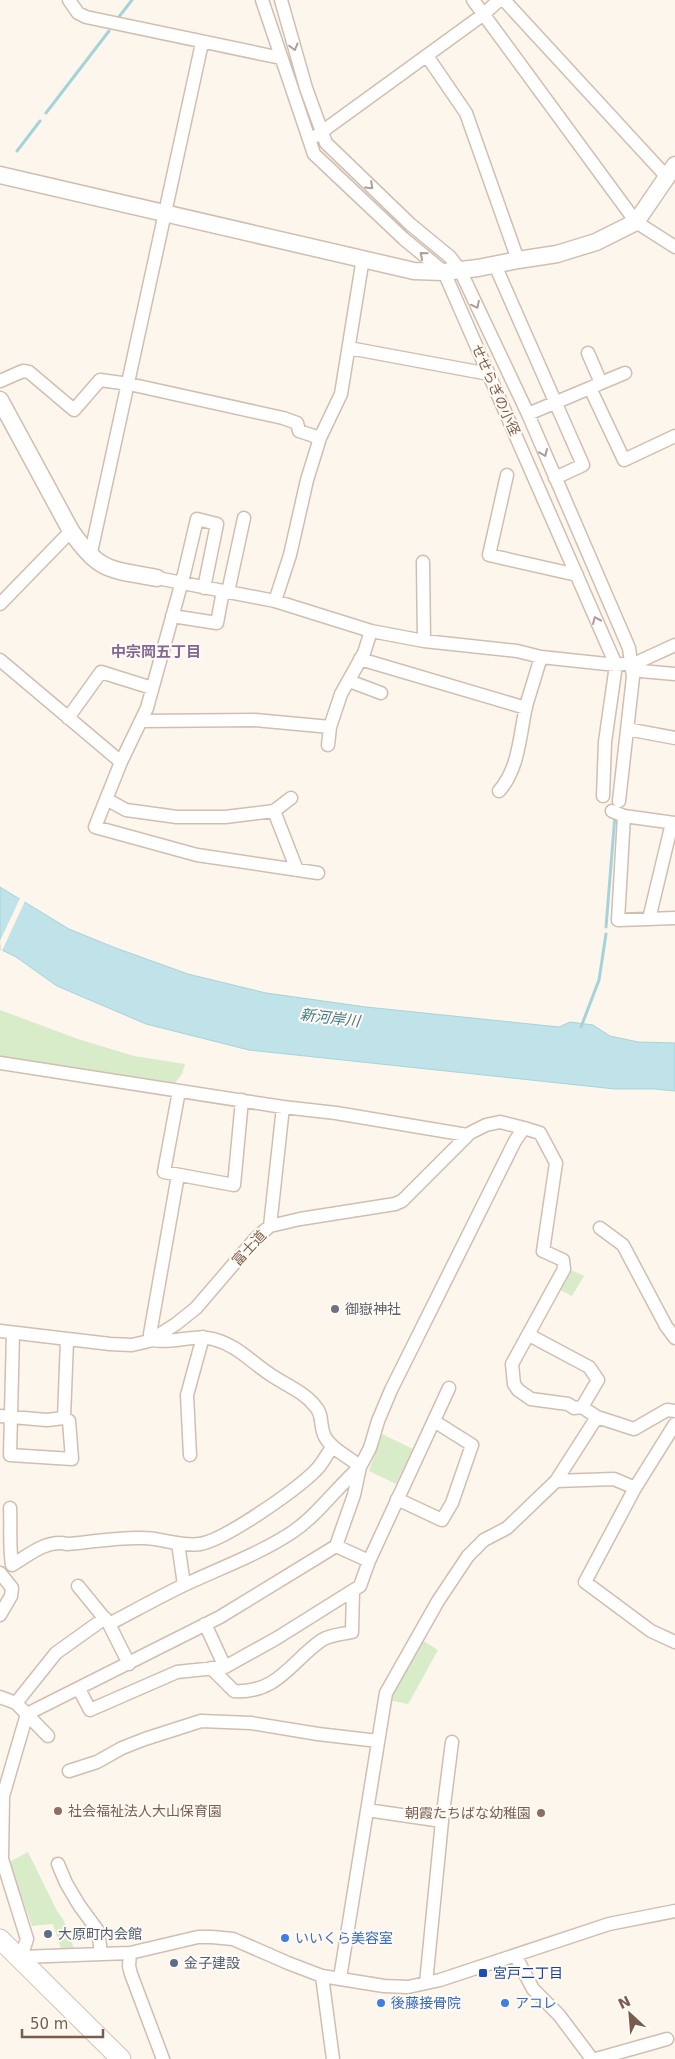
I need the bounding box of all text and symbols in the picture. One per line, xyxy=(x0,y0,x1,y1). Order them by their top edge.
one-way arrow xyxy=(289,42,299,51)
one-way arrow xyxy=(364,180,373,189)
one-way arrow xyxy=(419,251,428,260)
one-way arrow xyxy=(470,300,480,309)
street label: せせらぎの小径 xyxy=(469,342,523,438)
one-way arrow xyxy=(538,448,548,457)
one-way arrow xyxy=(592,616,603,625)
district label: 中宗岡五丁目 xyxy=(111,643,201,661)
water label: 新河岸川 xyxy=(299,1005,363,1031)
street label: 富士道 xyxy=(229,1227,269,1269)
place label: 御嶽神社 xyxy=(345,1301,401,1317)
marker: 御嶽神社 xyxy=(329,1303,341,1315)
place label: 社会福祉法人大山保育園 xyxy=(68,1803,222,1819)
marker: 社会福祉法人大山保育園 xyxy=(52,1805,64,1817)
place label: 朝霞たちばな幼稚園 xyxy=(405,1805,531,1821)
marker: 朝霞たちばな幼稚園 xyxy=(535,1807,547,1819)
place label: 大原町内会館 xyxy=(58,1926,142,1942)
marker: 大原町内会館 xyxy=(42,1928,54,1940)
place label: いいくら美容室 xyxy=(295,1930,393,1946)
marker: いいくら美容室 xyxy=(279,1932,291,1944)
place label: 金子建設 xyxy=(184,1955,240,1971)
marker: 金子建設 xyxy=(168,1957,180,1969)
place label: 宮戸二丁目 xyxy=(493,1965,563,1981)
marker: 宮戸二丁目 xyxy=(477,1967,489,1979)
north arrow xyxy=(605,1989,655,2039)
text: N xyxy=(616,1993,633,2012)
place label: 後藤接骨院 xyxy=(391,1995,461,2011)
place label: アコレ xyxy=(515,1995,557,2011)
marker: 後藤接骨院 xyxy=(375,1997,387,2009)
marker: アコレ xyxy=(499,1997,511,2009)
scale bar xyxy=(22,2006,104,2038)
text: 50 m xyxy=(30,2015,68,2033)

